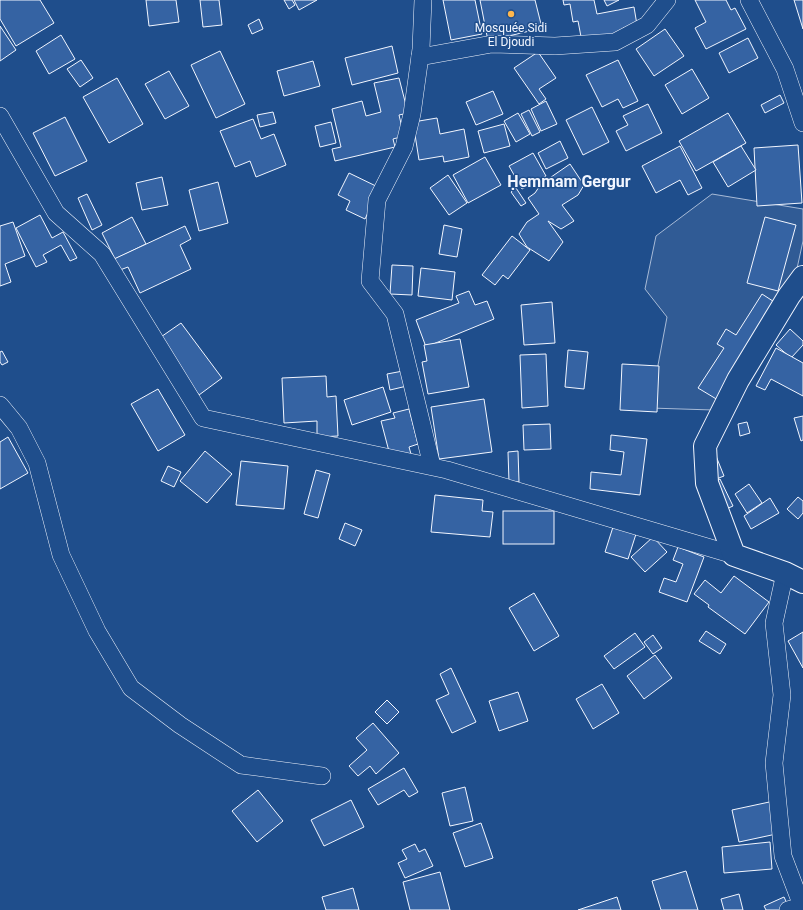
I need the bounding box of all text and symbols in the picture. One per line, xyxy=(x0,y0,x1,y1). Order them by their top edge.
marker: Mosquée Sidi El Djoudi xyxy=(506,9,516,19)
place label: Mosquée Sidi El Djoudi xyxy=(475,21,547,49)
district label: Ḥemmam Gergur xyxy=(507,172,631,191)

